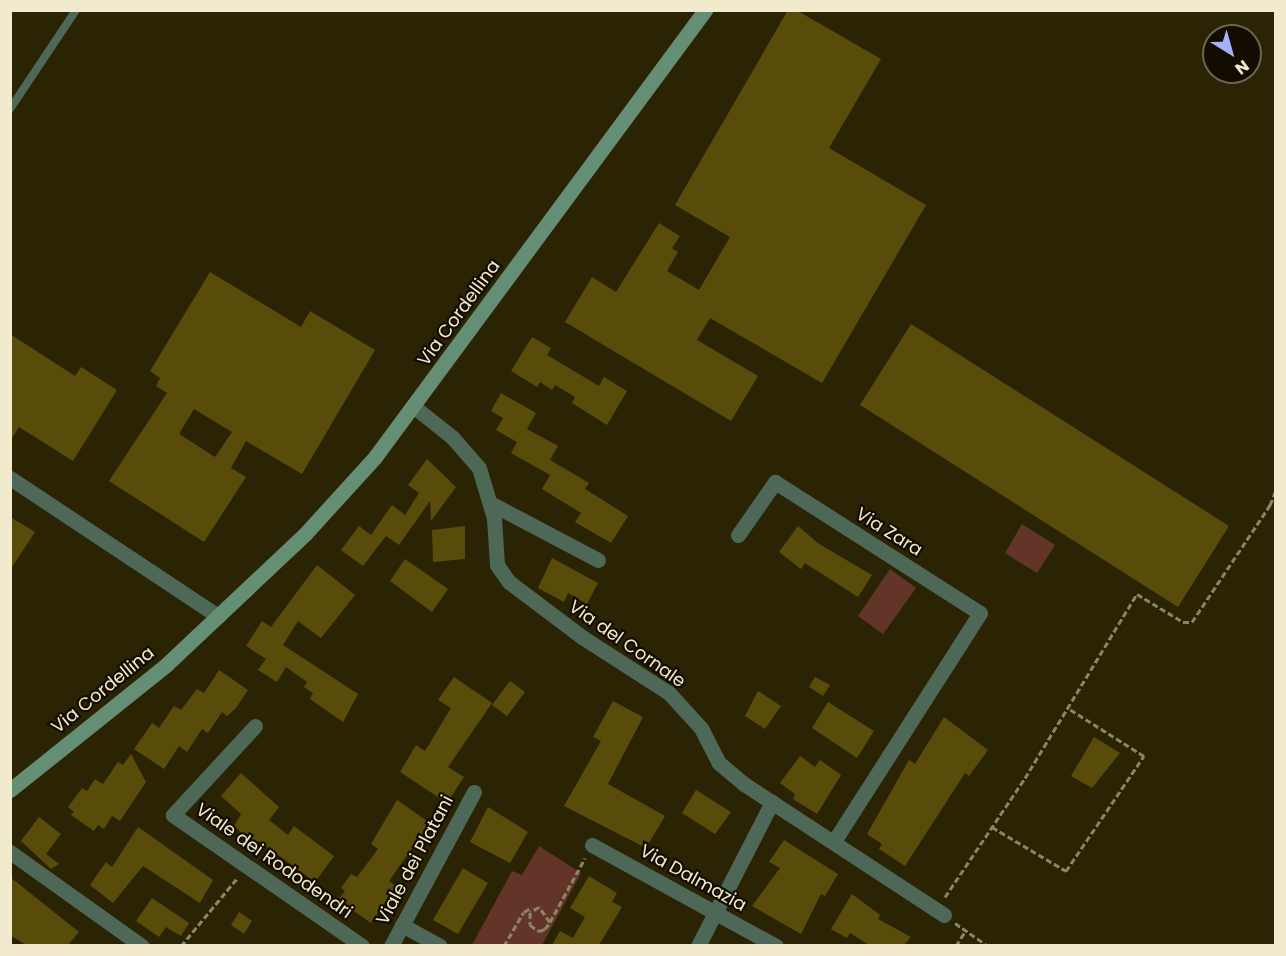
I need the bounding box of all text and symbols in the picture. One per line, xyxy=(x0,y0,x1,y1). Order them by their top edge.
north arrow xyxy=(1202,24,1262,84)
text: N xyxy=(1230,54,1254,80)
street label: Via Cordellina xyxy=(413,256,505,370)
street label: Via Zara xyxy=(852,503,926,561)
street label: Via del Cornale xyxy=(564,596,690,692)
street label: Via Cordellina xyxy=(47,642,159,738)
street label: Viale dei Platani xyxy=(372,792,458,928)
street label: Viale dei Rododendri xyxy=(192,799,356,923)
street label: Via Dalmazia xyxy=(636,840,750,916)

